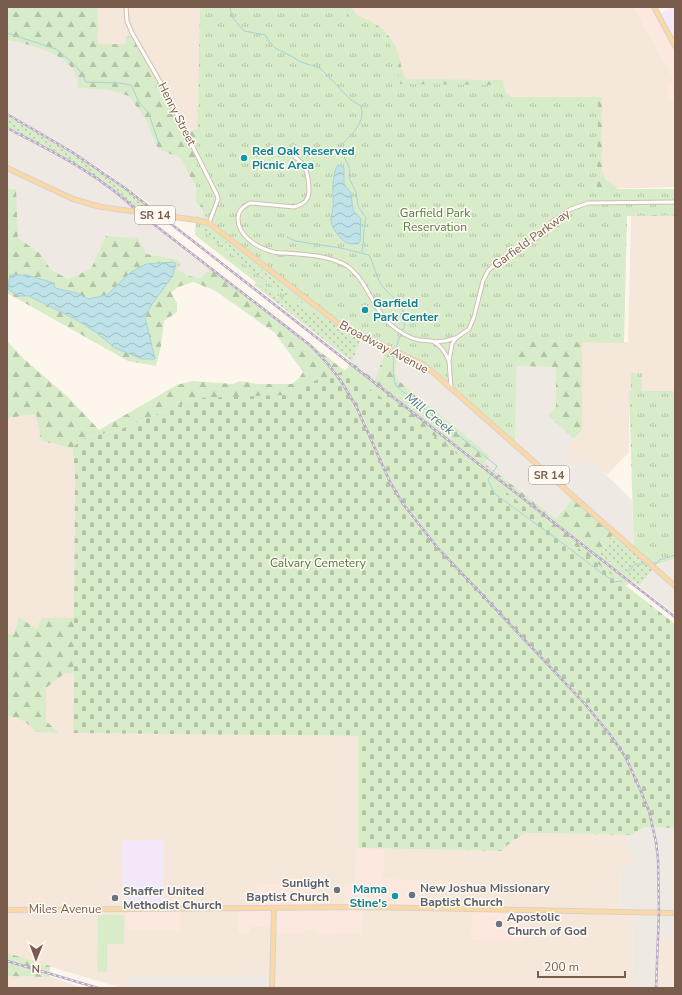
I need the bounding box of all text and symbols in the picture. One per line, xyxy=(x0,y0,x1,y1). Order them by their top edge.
street label: Henry Street xyxy=(154,80,200,149)
place label: Red Oak Reserved Picnic Area xyxy=(252,143,355,173)
marker: Red Oak Reserved Picnic Area xyxy=(239,153,249,163)
park label: Garfield Park Reservation xyxy=(400,205,471,235)
street label: Garfield Parkway xyxy=(489,205,574,273)
road number: SR 14 xyxy=(135,206,175,224)
place label: Garfield Park Center xyxy=(373,295,439,325)
marker: Garfield Park Center xyxy=(360,305,370,315)
street label: Broadway Avenue xyxy=(337,317,431,377)
water label: Mill Creek xyxy=(401,388,458,440)
road number: SR 14 xyxy=(529,466,569,484)
park label: Calvary Cemetery xyxy=(270,555,367,571)
place label: Sunlight Baptist Church xyxy=(246,875,329,905)
place label: New Joshua Missionary Baptist Church xyxy=(420,880,550,910)
place label: Mama Stine's xyxy=(350,881,387,911)
place label: Shaffer United Methodist Church xyxy=(123,883,222,913)
marker: Sunlight Baptist Church xyxy=(332,885,342,895)
marker: New Joshua Missionary Baptist Church xyxy=(407,890,417,900)
marker: Mama Stine's xyxy=(390,891,400,901)
marker: Shaffer United Methodist Church xyxy=(110,893,120,903)
street label: Miles Avenue xyxy=(29,901,101,917)
place label: Apostolic Church of God xyxy=(507,909,587,939)
marker: Apostolic Church of God xyxy=(494,919,504,929)
north arrow xyxy=(16,939,56,979)
scale bar xyxy=(538,953,625,979)
text: 200 m xyxy=(544,959,579,975)
text: N xyxy=(32,961,40,976)

